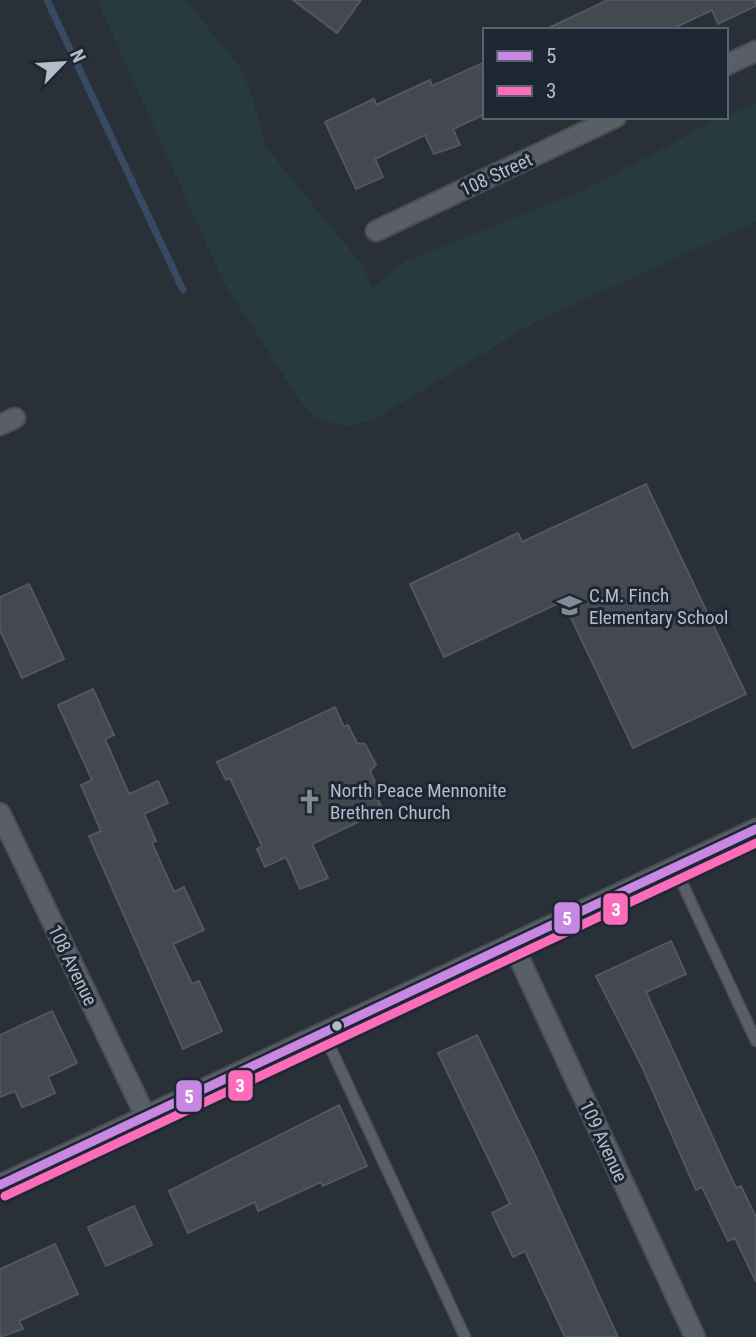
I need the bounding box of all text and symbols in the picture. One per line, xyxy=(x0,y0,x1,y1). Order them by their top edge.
north arrow xyxy=(28,28,98,98)
legend xyxy=(483,28,728,119)
text: 5 xyxy=(546,44,556,68)
text: N xyxy=(65,46,91,66)
text: 3 xyxy=(546,79,556,103)
street label: 108 Street xyxy=(456,148,536,201)
place label: C.M. Finch Elementary School xyxy=(589,584,728,629)
school or university icon: C.M. Finch Elementary School xyxy=(555,592,583,620)
place label: North Peace Mennonite Brethren Church xyxy=(330,779,507,824)
church icon: North Peace Mennonite Brethren Church xyxy=(296,787,324,815)
line badge: 3 xyxy=(602,892,629,926)
text: 3 xyxy=(611,898,621,921)
line badge: 5 xyxy=(553,901,581,935)
text: 5 xyxy=(562,907,572,930)
street label: 108 Avenue xyxy=(43,921,102,1010)
unlabelled marker xyxy=(330,1019,344,1033)
line badge: 3 xyxy=(227,1069,254,1102)
text: 3 xyxy=(235,1074,245,1097)
line badge: 5 xyxy=(175,1079,203,1113)
text: 5 xyxy=(184,1085,194,1108)
street label: 109 Avenue xyxy=(575,1097,632,1186)

